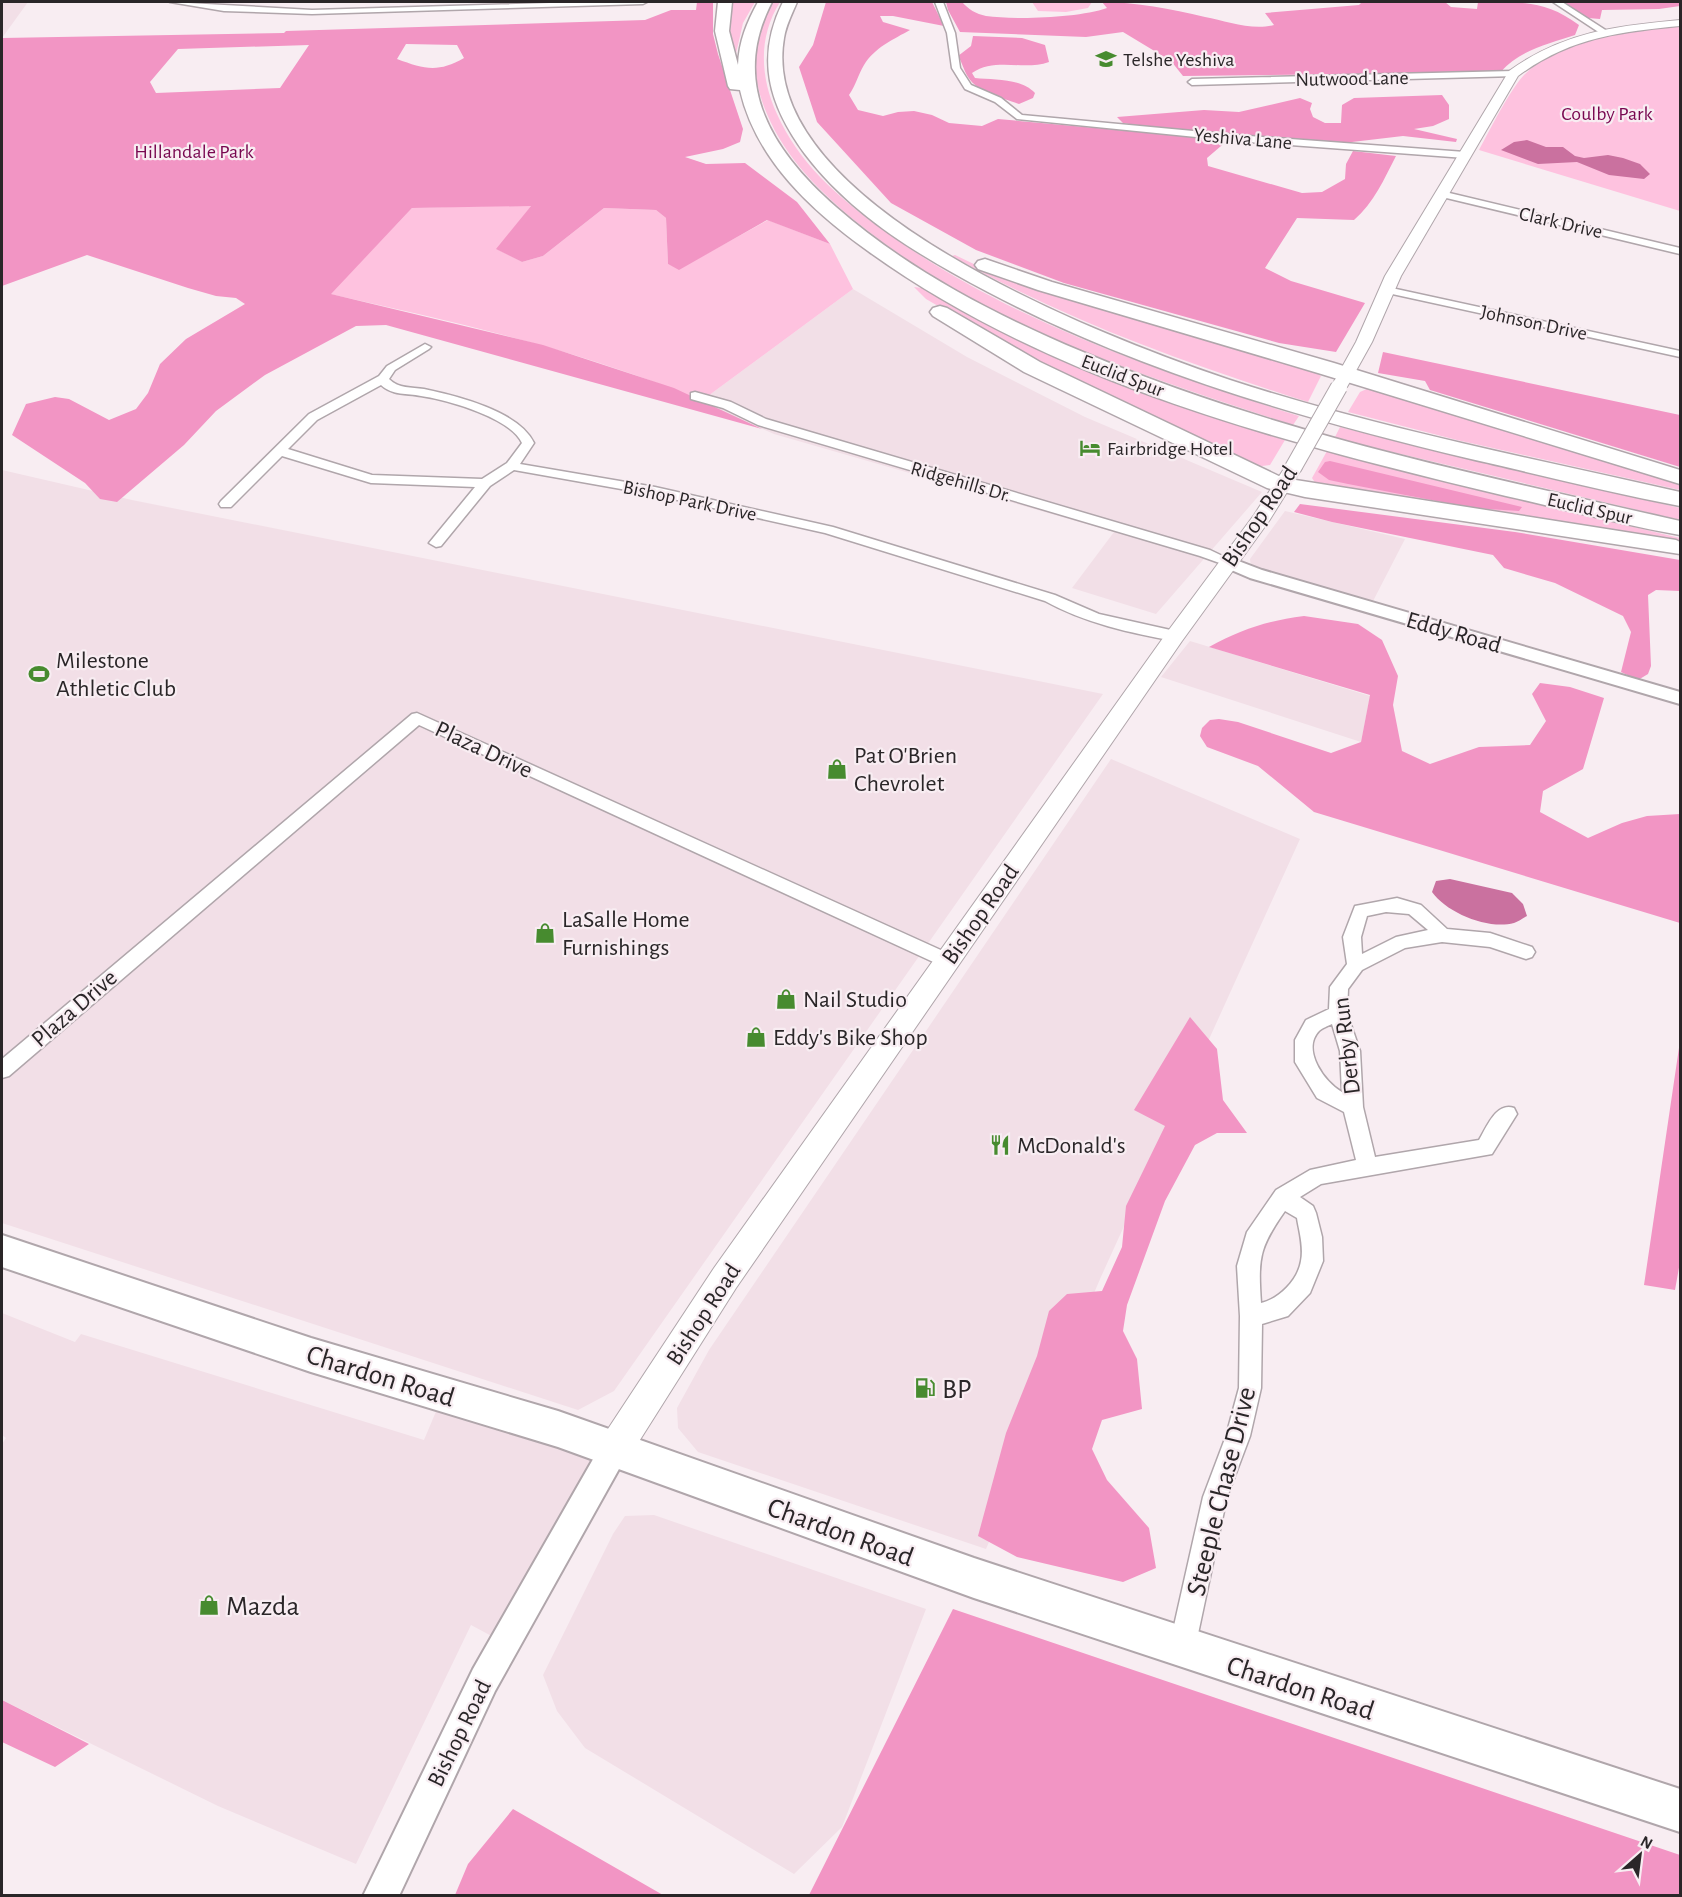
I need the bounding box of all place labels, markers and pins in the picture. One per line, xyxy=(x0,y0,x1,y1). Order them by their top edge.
school or university icon: Telshe Yeshiva xyxy=(1094,47,1118,71)
place label: Telshe Yeshiva xyxy=(1123,50,1234,70)
hotel icon: Fairbridge Hotel xyxy=(1078,436,1102,460)
place label: Fairbridge Hotel xyxy=(1107,439,1233,459)
place label: Milestone Athletic Club xyxy=(56,649,176,701)
sports icon: Milestone Athletic Club xyxy=(27,662,51,686)
place label: Pat O'Brien Chevrolet xyxy=(854,744,957,796)
shop icon: Pat O'Brien Chevrolet xyxy=(825,757,849,781)
place label: LaSalle Home Furnishings xyxy=(562,908,690,960)
shop icon: LaSalle Home Furnishings xyxy=(533,921,557,945)
shop icon: Nail Studio xyxy=(774,987,798,1011)
place label: Nail Studio xyxy=(803,988,907,1012)
shop icon: Eddy's Bike Shop xyxy=(744,1025,768,1049)
place label: Eddy's Bike Shop xyxy=(773,1026,928,1050)
restaurant icon: McDonald's xyxy=(988,1133,1012,1157)
place label: McDonald's xyxy=(1017,1134,1126,1158)
fuel station icon: BP xyxy=(913,1376,937,1400)
place label: BP xyxy=(942,1376,972,1404)
shop icon: Mazda xyxy=(197,1593,221,1617)
place label: Mazda xyxy=(226,1593,299,1621)

